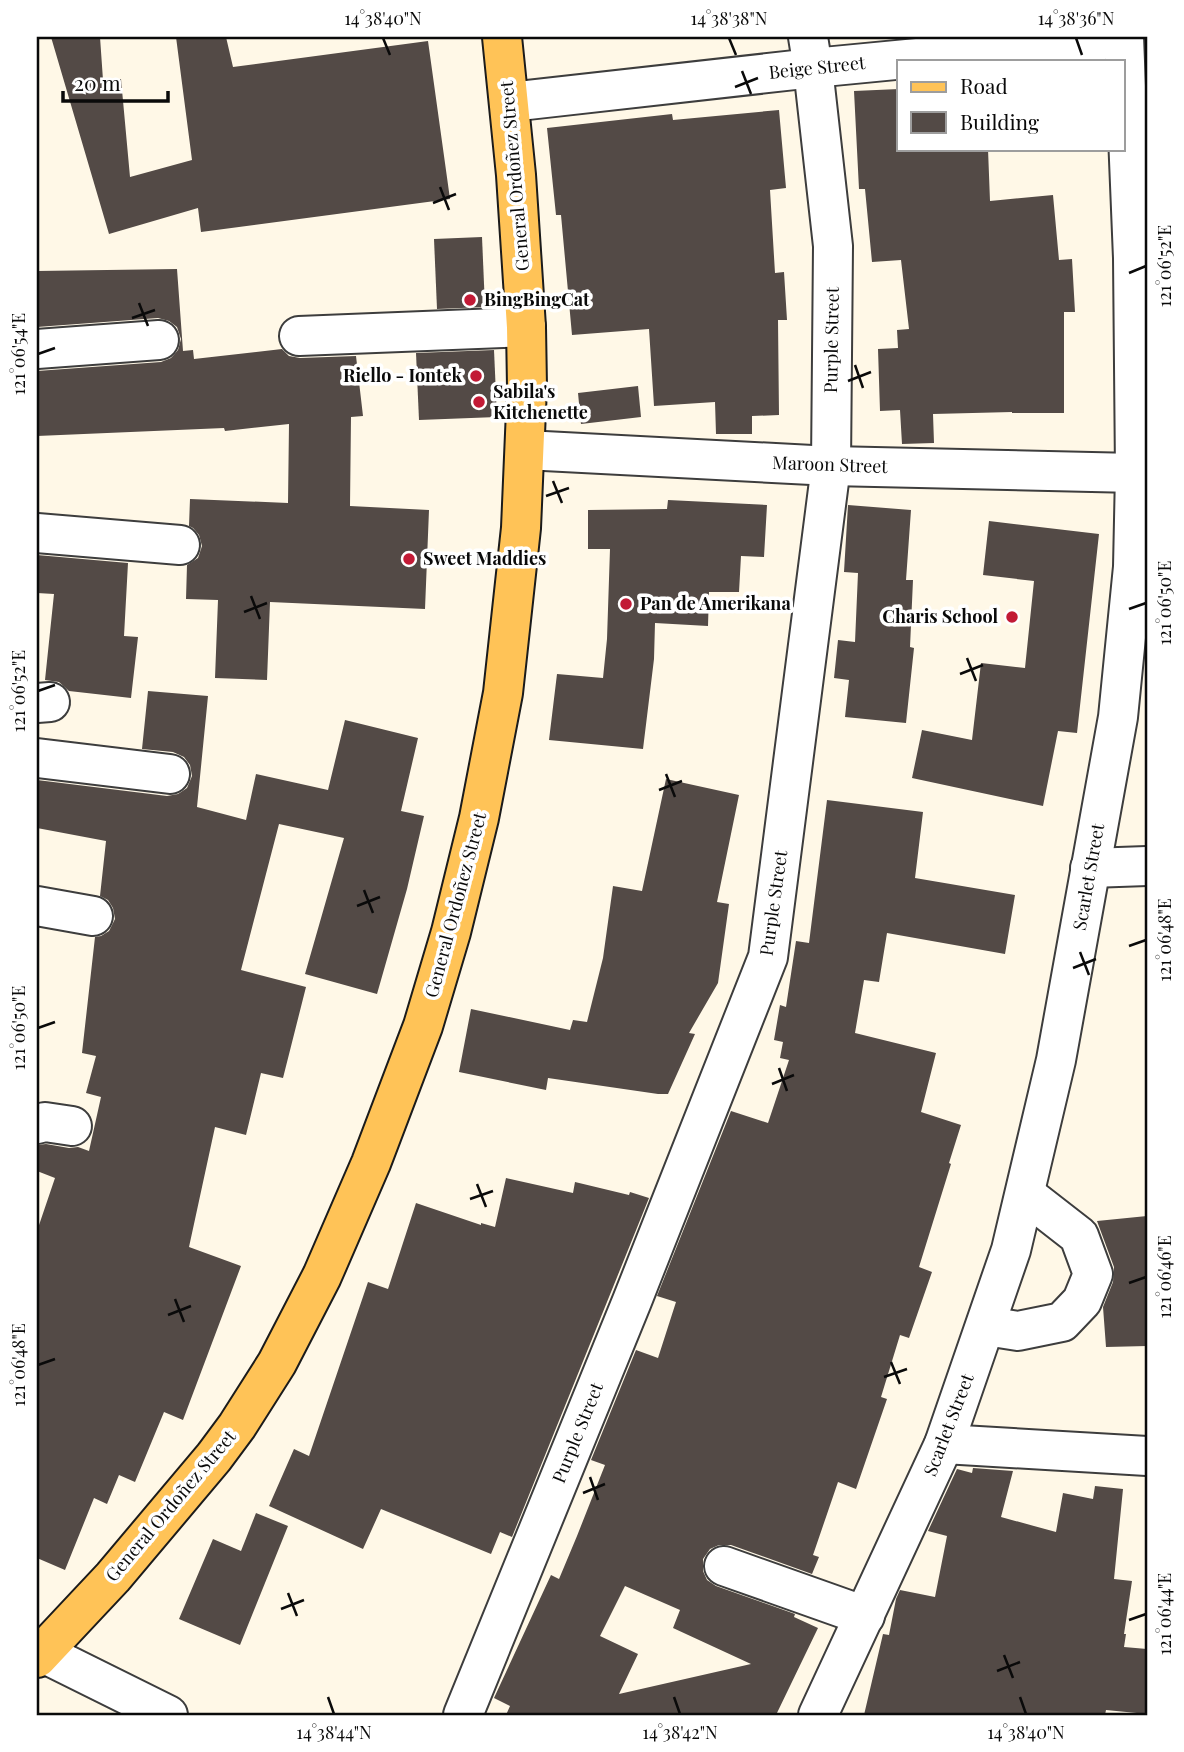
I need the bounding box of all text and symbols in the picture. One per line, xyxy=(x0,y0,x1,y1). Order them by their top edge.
text: 14°38'40"N xyxy=(344,6,422,30)
text: 14°38'38"N xyxy=(690,6,768,30)
text: 14°38'36"N xyxy=(1038,6,1115,30)
street label: Beige Street xyxy=(767,50,867,84)
scale bar xyxy=(63,60,168,104)
legend xyxy=(897,60,1124,150)
text: 20 m xyxy=(74,68,121,96)
text: Road xyxy=(960,71,1008,99)
street label: General Ordoñez Street xyxy=(494,79,534,272)
text: Building xyxy=(960,107,1039,135)
text: 121°06'52"E xyxy=(1152,225,1176,307)
street label: Purple Street xyxy=(818,286,844,393)
place label: BingBingCat xyxy=(484,287,590,311)
marker: BingBingCat xyxy=(462,292,478,308)
text: 121°06'54"E xyxy=(6,313,30,395)
place label: Riello - Iontek xyxy=(343,363,462,387)
marker: Riello - Iontek xyxy=(468,368,484,384)
place label: Sabila's Kitchenette xyxy=(493,379,588,424)
marker: Sabila's Kitchenette xyxy=(471,394,487,410)
street label: Maroon Street xyxy=(772,450,889,478)
place label: Sweet Maddies xyxy=(423,546,546,570)
marker: Sweet Maddies xyxy=(401,551,417,567)
text: 121°06'50"E xyxy=(1152,561,1176,645)
place label: Pan de Amerikana xyxy=(640,591,791,615)
marker: Pan de Amerikana xyxy=(618,596,634,612)
place label: Charis School xyxy=(882,604,998,628)
marker: Charis School xyxy=(1004,609,1020,625)
text: 121°06'52"E xyxy=(6,650,30,732)
street label: General Ordoñez Street xyxy=(419,809,491,1000)
street label: Scarlet Street xyxy=(1067,821,1109,932)
street label: Purple Street xyxy=(754,848,792,957)
text: 121°06'48"E xyxy=(1152,898,1176,982)
text: 121°06'50"E xyxy=(6,986,30,1070)
text: 121°06'46"E xyxy=(1152,1235,1176,1319)
text: 121°06'48"E xyxy=(6,1323,30,1407)
street label: Scarlet Street xyxy=(918,1369,979,1479)
street label: Purple Street xyxy=(546,1378,608,1486)
street label: General Ordoñez Street xyxy=(100,1424,241,1586)
text: 121°06'44"E xyxy=(1152,1573,1176,1655)
text: 14°38'44"N xyxy=(296,1720,372,1744)
text: 14°38'42"N xyxy=(642,1720,718,1744)
text: 14°38'40"N xyxy=(987,1720,1065,1744)

